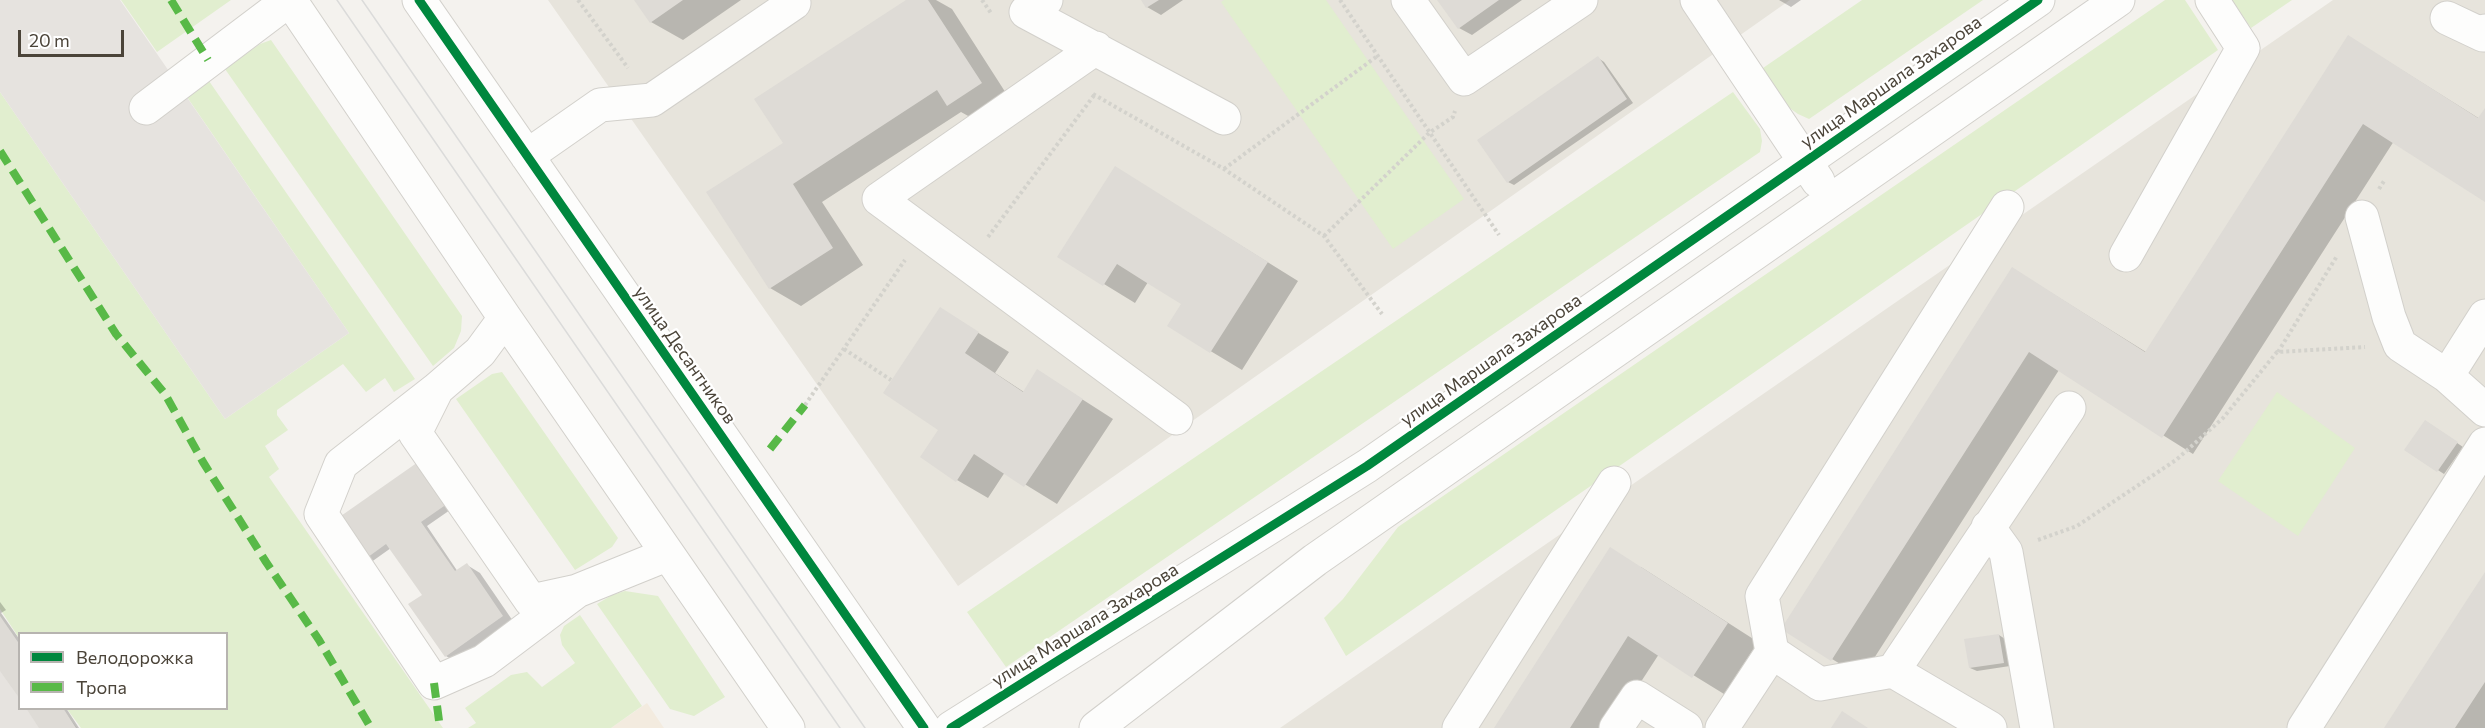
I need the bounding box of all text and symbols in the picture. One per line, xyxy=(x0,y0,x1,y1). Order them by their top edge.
street label: улица Маршала Захарова xyxy=(1796,11,1986,153)
scale bar xyxy=(21,18,128,56)
text: 20 m xyxy=(29,29,70,51)
street label: улица Десантников xyxy=(629,282,741,428)
street label: улица Маршала Захарова xyxy=(1396,289,1586,431)
street label: улица Маршала Захарова xyxy=(988,559,1182,691)
legend xyxy=(18,632,228,710)
text: Велодорожка xyxy=(76,646,194,668)
text: Тропа xyxy=(76,676,127,698)

